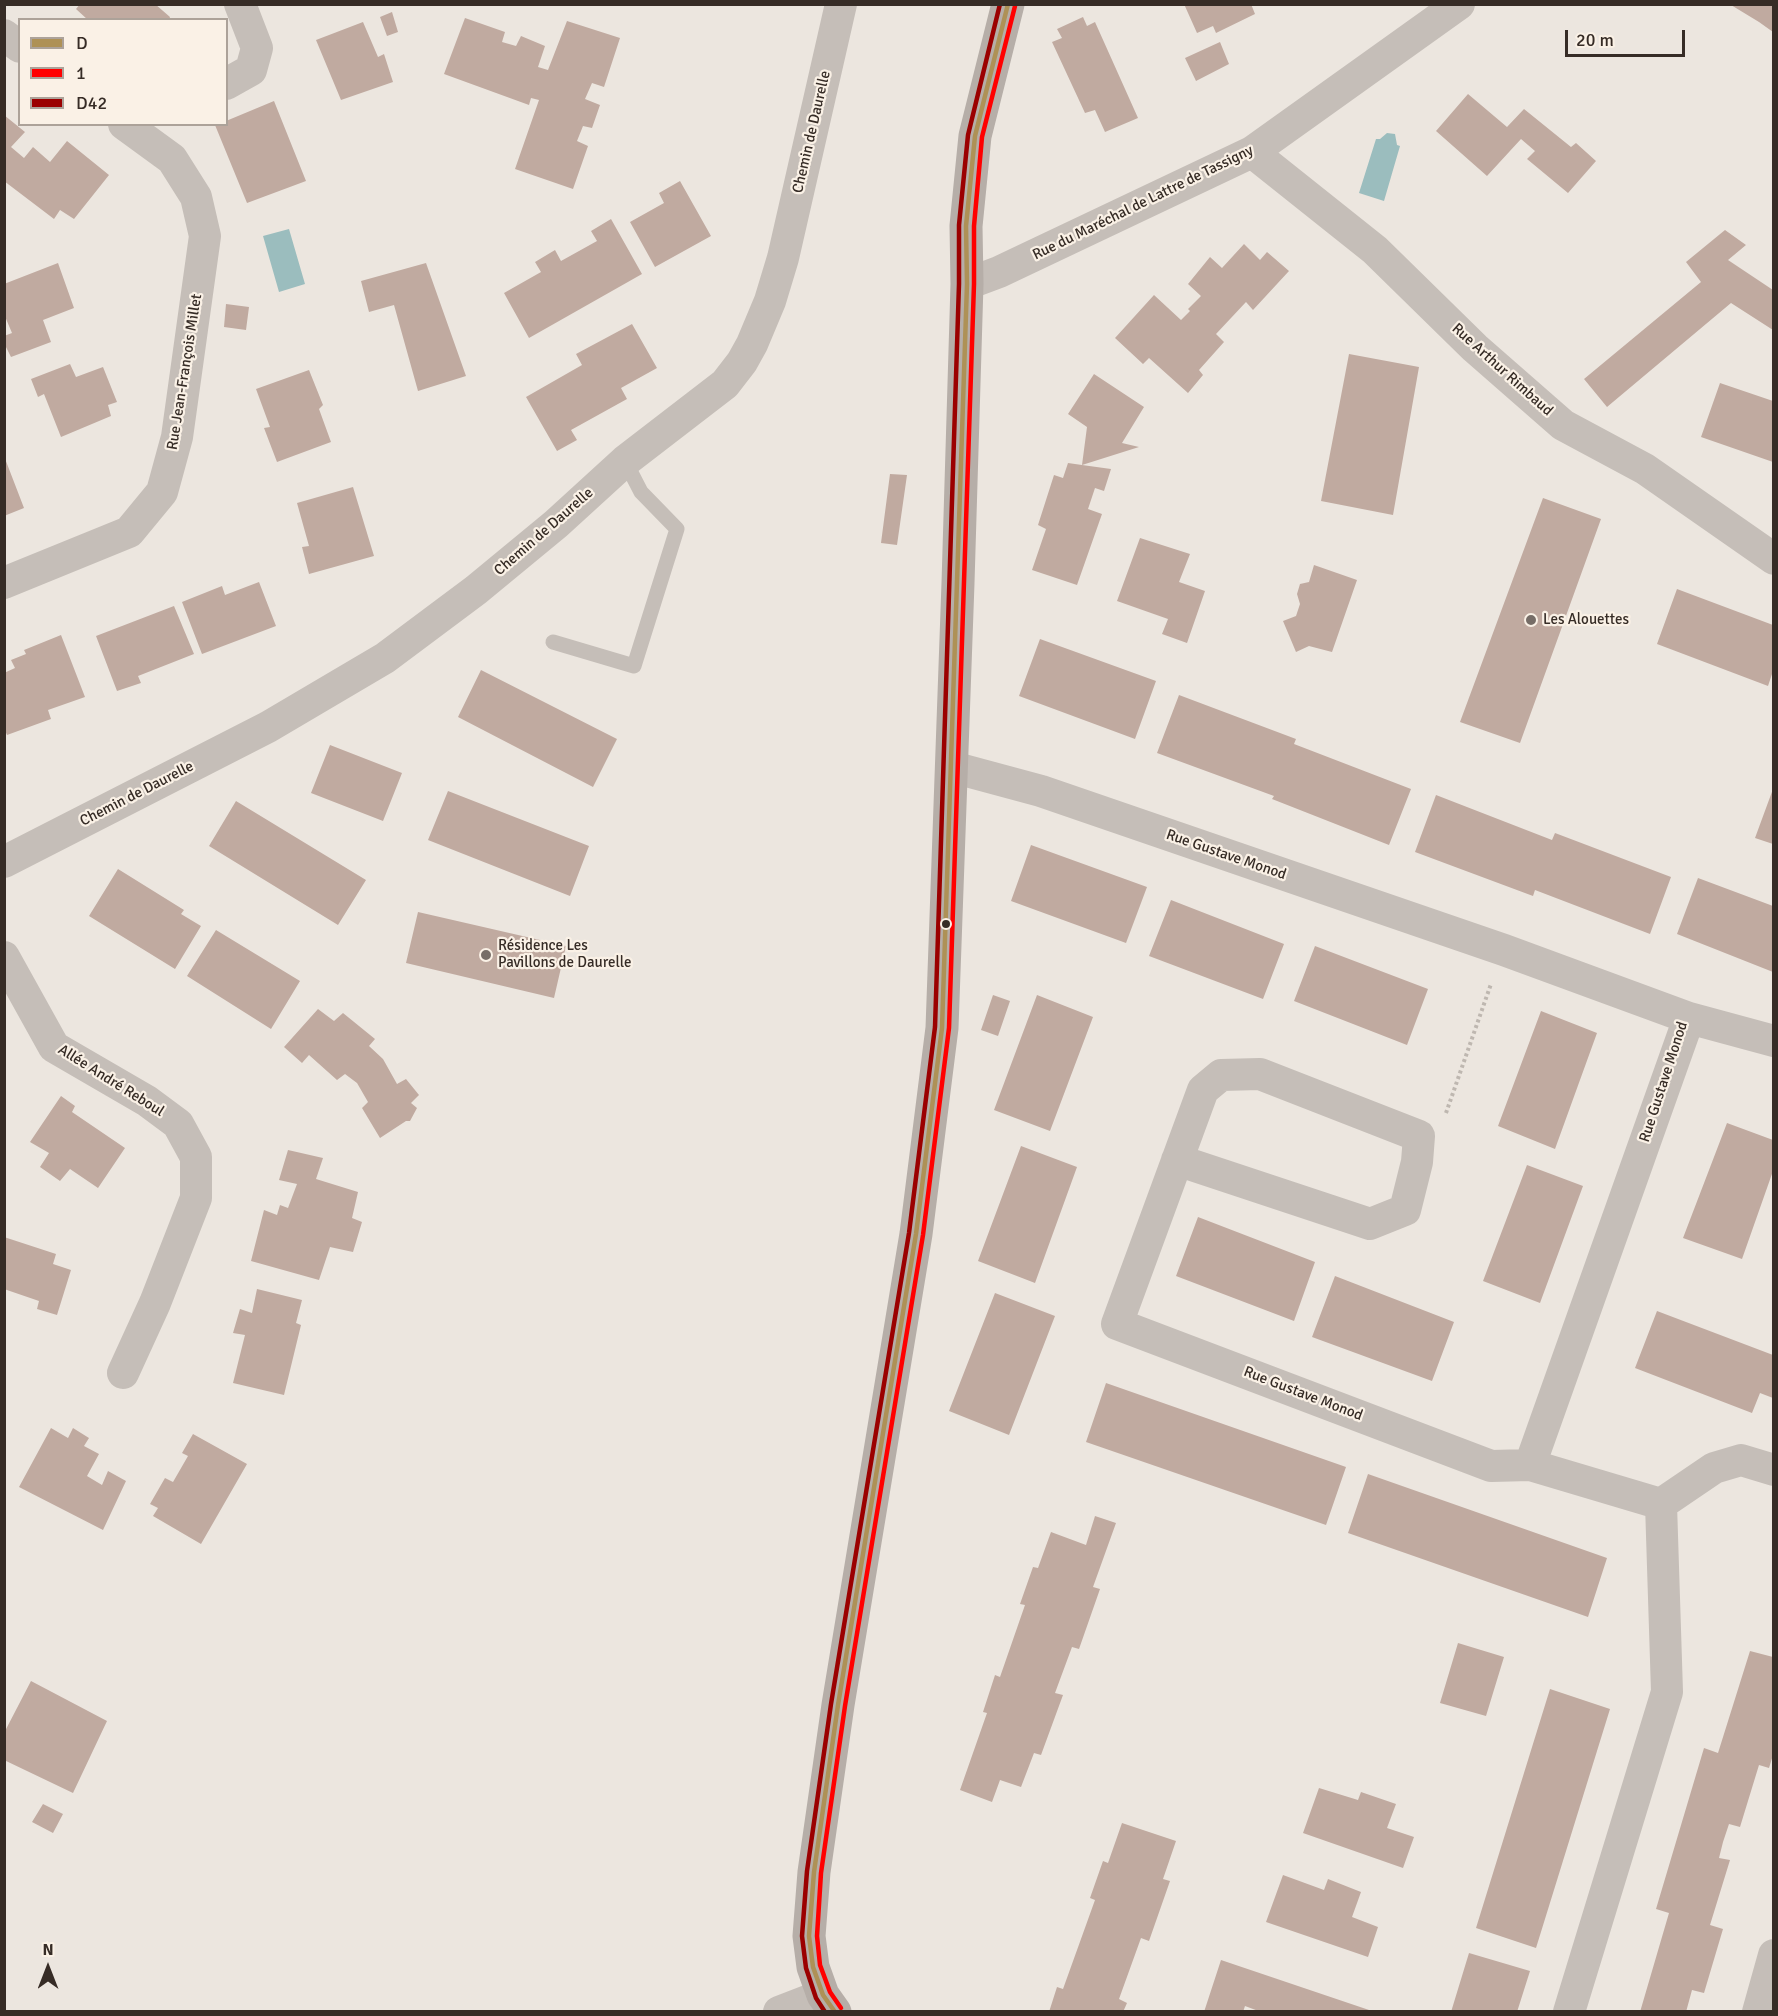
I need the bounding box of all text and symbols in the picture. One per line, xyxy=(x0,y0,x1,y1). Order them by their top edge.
legend xyxy=(18,18,228,126)
scale bar xyxy=(1568,18,1688,56)
text: 20 m xyxy=(1576,29,1614,51)
text: D xyxy=(76,32,88,54)
text: 1 xyxy=(76,62,86,84)
street label: Chemin de Daurelle xyxy=(789,69,835,195)
text: D42 xyxy=(76,92,107,114)
street label: Rue du Maréchal de Lattre de Tassigny xyxy=(1030,142,1256,264)
street label: Rue Jean-François Millet xyxy=(164,293,206,451)
street label: Rue Arthur Rimbaud xyxy=(1448,320,1556,420)
street label: Chemin de Daurelle xyxy=(491,484,597,580)
place label: Les Alouettes xyxy=(1543,611,1629,629)
marker: Les Alouettes xyxy=(1524,613,1538,627)
street label: Chemin de Daurelle xyxy=(77,758,197,830)
street label: Rue Gustave Monod xyxy=(1164,826,1288,884)
unlabelled marker xyxy=(940,918,952,930)
place label: Résidence Les Pavillons de Daurelle xyxy=(498,937,631,972)
marker: Résidence Les Pavillons de Daurelle xyxy=(479,948,493,962)
street label: Rue Gustave Monod xyxy=(1636,1019,1692,1145)
street label: Allée André Reboul xyxy=(55,1041,167,1121)
street label: Rue Gustave Monod xyxy=(1241,1363,1365,1425)
north arrow xyxy=(18,1938,78,1998)
text: N xyxy=(42,1940,54,1960)

